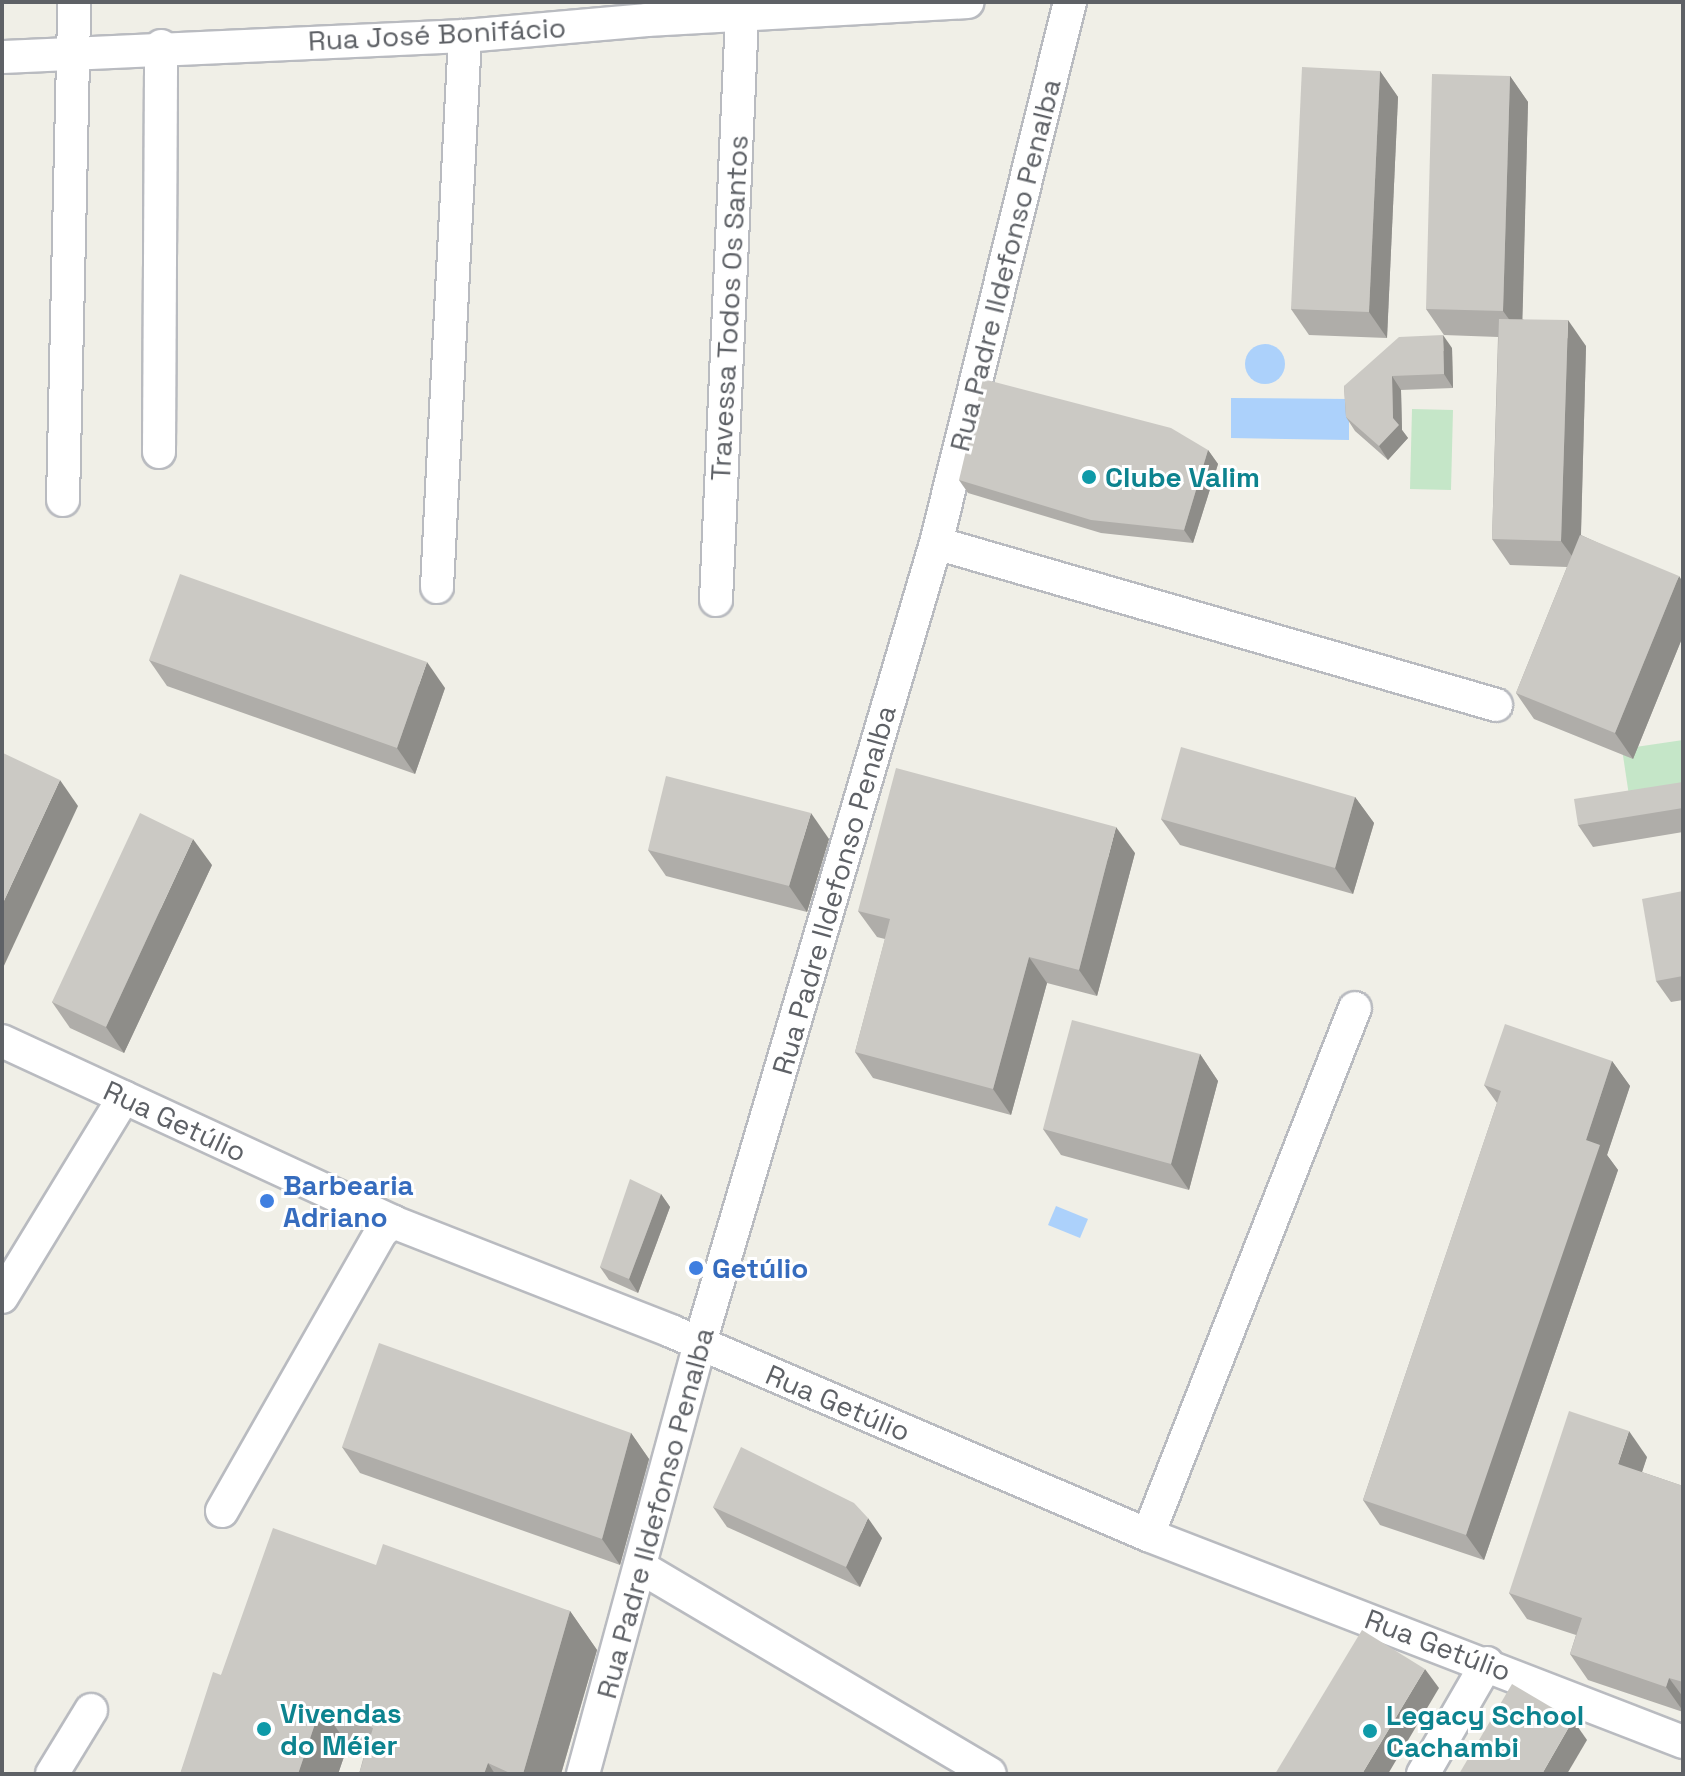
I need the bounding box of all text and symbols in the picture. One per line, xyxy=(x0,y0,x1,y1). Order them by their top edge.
street label: Rua José Bonifácio xyxy=(307,10,567,58)
street label: Rua Padre Ildefonso Penalba xyxy=(942,75,1068,455)
street label: Travessa Todos Os Santos xyxy=(703,134,755,482)
place label: Clube Valim xyxy=(1105,460,1260,494)
marker: Clube Valim xyxy=(1080,468,1098,486)
street label: Rua Padre Ildefonso Penalba xyxy=(765,701,903,1079)
street label: Rua Getúlio xyxy=(98,1073,252,1169)
place label: Barbearia Adriano xyxy=(283,1168,414,1234)
marker: Barbearia Adriano xyxy=(258,1192,276,1210)
place label: Getúlio xyxy=(712,1251,808,1285)
marker: Getúlio xyxy=(687,1259,705,1277)
street label: Rua Padre Ildefonso Penalba xyxy=(589,1324,721,1702)
street label: Rua Getúlio xyxy=(761,1358,915,1448)
street label: Rua Getúlio xyxy=(1360,1602,1516,1688)
place label: Vivendas do Méier xyxy=(280,1696,402,1762)
place label: Legacy School Cachambi xyxy=(1386,1698,1584,1764)
marker: Vivendas do Méier xyxy=(255,1720,273,1738)
marker: Legacy School Cachambi xyxy=(1361,1722,1379,1740)

